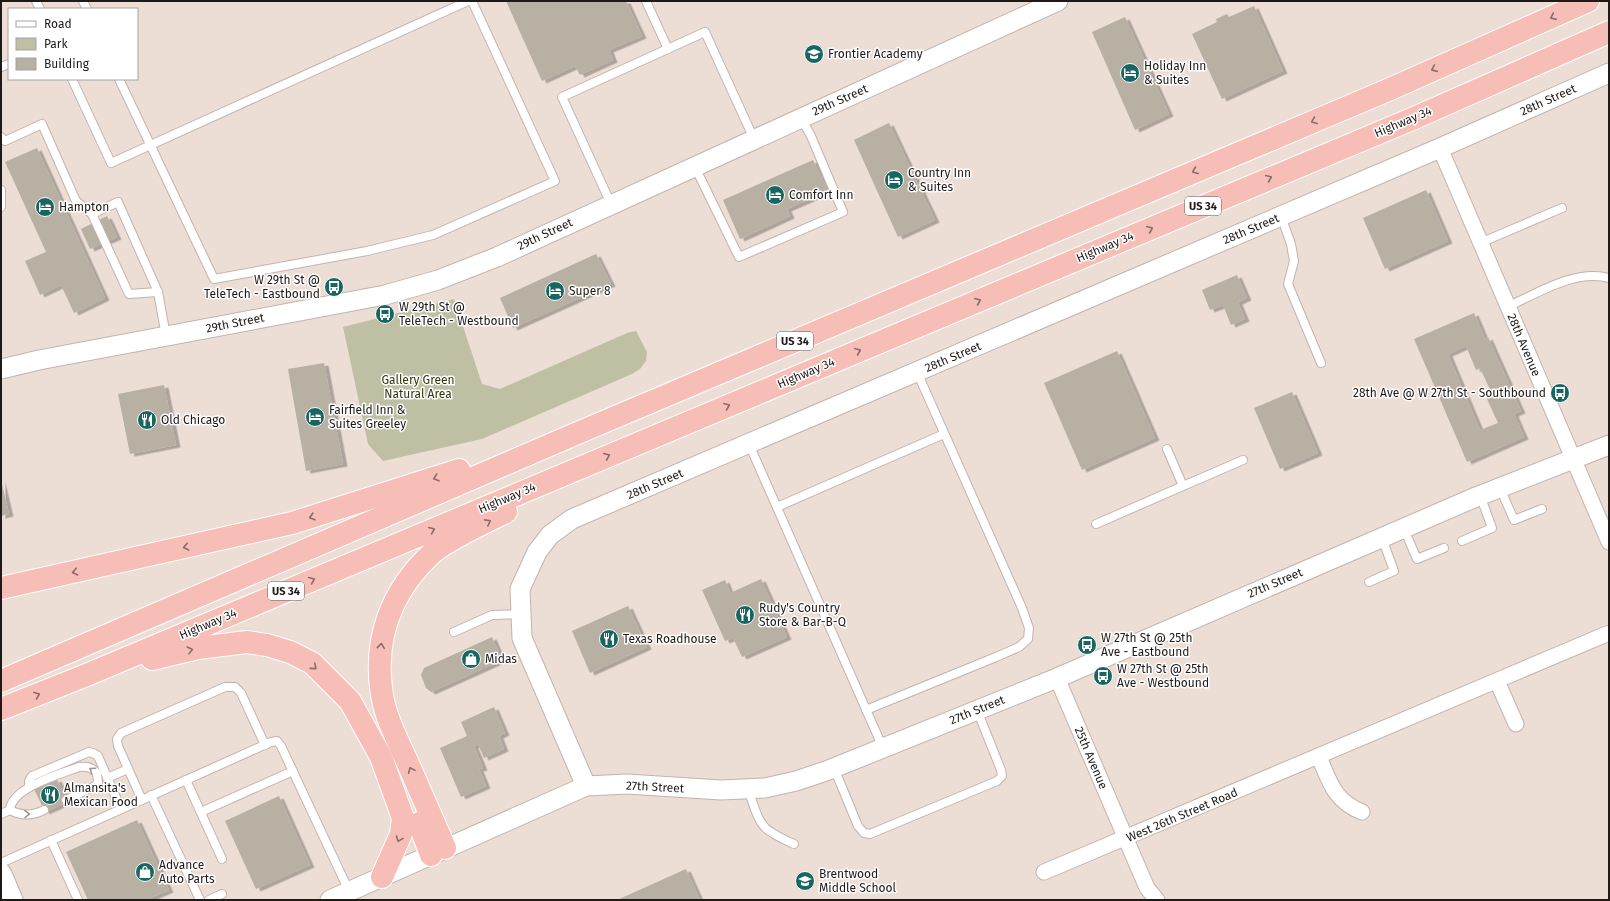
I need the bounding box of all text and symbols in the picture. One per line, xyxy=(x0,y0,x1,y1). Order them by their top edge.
legend xyxy=(8,8,138,80)
one-way arrow xyxy=(1549,12,1557,20)
text: Road xyxy=(44,17,72,31)
text: Park xyxy=(44,37,68,51)
school or university icon: Frontier Academy xyxy=(803,43,825,65)
place label: Frontier Academy xyxy=(828,47,923,61)
text: Building xyxy=(44,57,90,71)
place label: Holiday Inn & Suites xyxy=(1144,59,1206,87)
hotel icon: Holiday Inn & Suites xyxy=(1119,62,1141,84)
one-way arrow xyxy=(1430,64,1438,72)
street label: 29th Street xyxy=(810,81,871,118)
street label: 28th Street xyxy=(1518,81,1579,119)
street label: Highway 34 xyxy=(1372,103,1434,140)
one-way arrow xyxy=(1311,116,1318,124)
place label: Country Inn & Suites xyxy=(908,166,971,194)
one-way arrow xyxy=(1191,167,1198,175)
hotel icon: Country Inn & Suites xyxy=(883,169,905,191)
one-way arrow xyxy=(1266,175,1273,183)
hotel icon: Comfort Inn xyxy=(764,184,786,206)
place label: Comfort Inn xyxy=(789,188,853,202)
hotel icon: Hampton xyxy=(34,196,56,218)
road number: US 34 xyxy=(1185,197,1221,215)
place label: Hampton xyxy=(59,200,109,214)
street label: 28th Street xyxy=(1221,211,1282,247)
street label: 29th Street xyxy=(515,215,575,253)
one-way arrow xyxy=(1146,225,1153,233)
street label: Highway 34 xyxy=(1074,228,1136,265)
place label: W 29th St @ TeleTech - Eastbound xyxy=(204,273,320,301)
bus stop icon: W 29th St @ TeleTech - Eastbound xyxy=(323,276,345,298)
hotel icon: Super 8 xyxy=(544,280,566,302)
place label: Super 8 xyxy=(569,284,611,298)
one-way arrow xyxy=(974,297,981,305)
place label: W 29th St @ TeleTech - Westbound xyxy=(399,300,519,328)
bus stop icon: W 29th St @ TeleTech - Westbound xyxy=(374,303,396,325)
street label: 29th Street xyxy=(205,310,266,336)
street label: 28th Avenue xyxy=(1504,311,1544,379)
road number: US 34 xyxy=(777,332,813,350)
street label: 28th Street xyxy=(923,339,984,375)
one-way arrow xyxy=(855,347,862,355)
street label: Highway 34 xyxy=(775,354,837,391)
park label: Gallery Green Natural Area xyxy=(381,373,455,401)
bus stop icon: 28th Ave @ W 27th St - Southbound xyxy=(1549,382,1571,404)
place label: 28th Ave @ W 27th St - Southbound xyxy=(1353,386,1546,400)
place label: Fairfield Inn & Suites Greeley xyxy=(329,403,406,431)
one-way arrow xyxy=(722,403,730,411)
hotel icon: Fairfield Inn & Suites Greeley xyxy=(304,406,326,428)
restaurant icon: Old Chicago xyxy=(136,409,158,431)
place label: Old Chicago xyxy=(161,413,225,427)
one-way arrow xyxy=(602,453,610,461)
street label: 28th Street xyxy=(625,466,686,502)
one-way arrow xyxy=(433,473,440,481)
street label: Highway 34 xyxy=(476,479,538,516)
one-way arrow xyxy=(309,512,316,521)
one-way arrow xyxy=(484,519,491,527)
one-way arrow xyxy=(428,526,435,534)
one-way arrow xyxy=(183,542,189,550)
street label: 27th Street xyxy=(1245,565,1305,601)
one-way arrow xyxy=(72,567,78,575)
one-way arrow xyxy=(308,577,316,585)
road number: US 34 xyxy=(268,582,304,600)
place label: Rudy's Country Store & Bar-B-Q xyxy=(759,601,846,629)
restaurant icon: Rudy's Country Store & Bar-B-Q xyxy=(734,604,756,626)
street label: Highway 34 xyxy=(177,605,239,642)
restaurant icon: Texas Roadhouse xyxy=(598,628,620,650)
place label: W 27th St @ 25th Ave - Eastbound xyxy=(1101,631,1193,659)
place label: Texas Roadhouse xyxy=(623,632,717,646)
bus stop icon: W 27th St @ 25th Ave - Eastbound xyxy=(1076,634,1098,656)
one-way arrow xyxy=(377,643,386,649)
one-way arrow xyxy=(186,646,193,655)
shop icon: Midas xyxy=(460,648,482,670)
place label: Midas xyxy=(485,652,517,666)
one-way arrow xyxy=(309,662,317,669)
place label: W 27th St @ 25th Ave - Westbound xyxy=(1117,662,1209,690)
bus stop icon: W 27th St @ 25th Ave - Westbound xyxy=(1092,665,1114,687)
one-way arrow xyxy=(34,691,41,699)
street label: 27th Street xyxy=(947,692,1007,727)
street label: 25th Avenue xyxy=(1072,725,1110,791)
one-way arrow xyxy=(408,767,416,775)
one-way arrow xyxy=(89,768,96,775)
street label: 27th Street xyxy=(626,778,685,796)
place label: Almansita's Mexican Food xyxy=(64,781,138,809)
restaurant icon: Almansita's Mexican Food xyxy=(39,784,61,806)
street label: West 26th Street Road xyxy=(1124,785,1240,845)
one-way arrow xyxy=(24,810,30,818)
one-way arrow xyxy=(396,835,404,842)
place label: Advance Auto Parts xyxy=(159,858,215,886)
shop icon: Advance Auto Parts xyxy=(134,861,156,883)
place label: Brentwood Middle School xyxy=(819,867,897,895)
school or university icon: Brentwood Middle School xyxy=(794,870,816,892)

